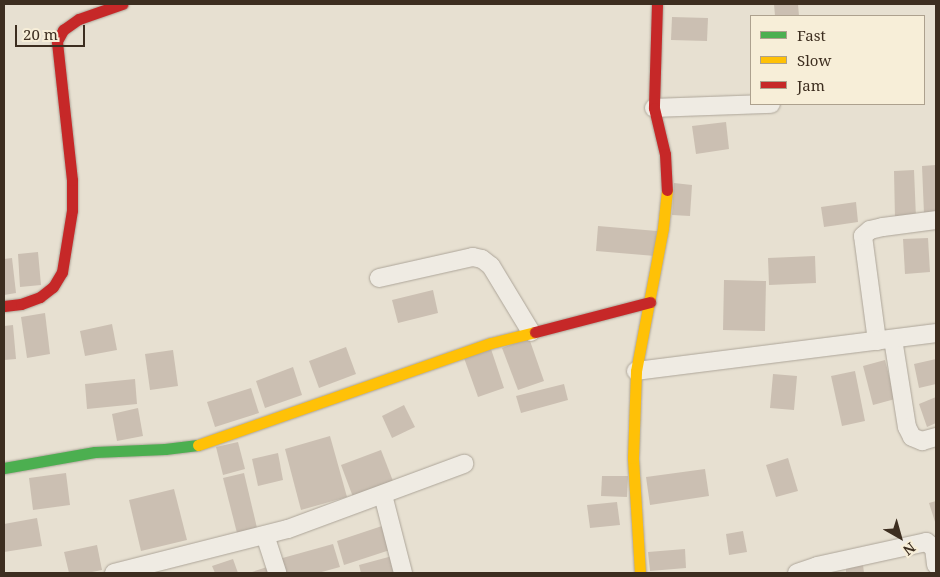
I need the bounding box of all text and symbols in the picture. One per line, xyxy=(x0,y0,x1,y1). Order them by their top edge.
scale bar xyxy=(18,15,88,47)
legend xyxy=(750,15,925,105)
text: 20 m xyxy=(23,24,58,44)
text: Fast xyxy=(797,25,826,45)
text: Slow xyxy=(797,50,831,70)
text: Jam xyxy=(797,75,825,95)
north arrow xyxy=(875,512,925,562)
text: N xyxy=(899,538,920,560)

